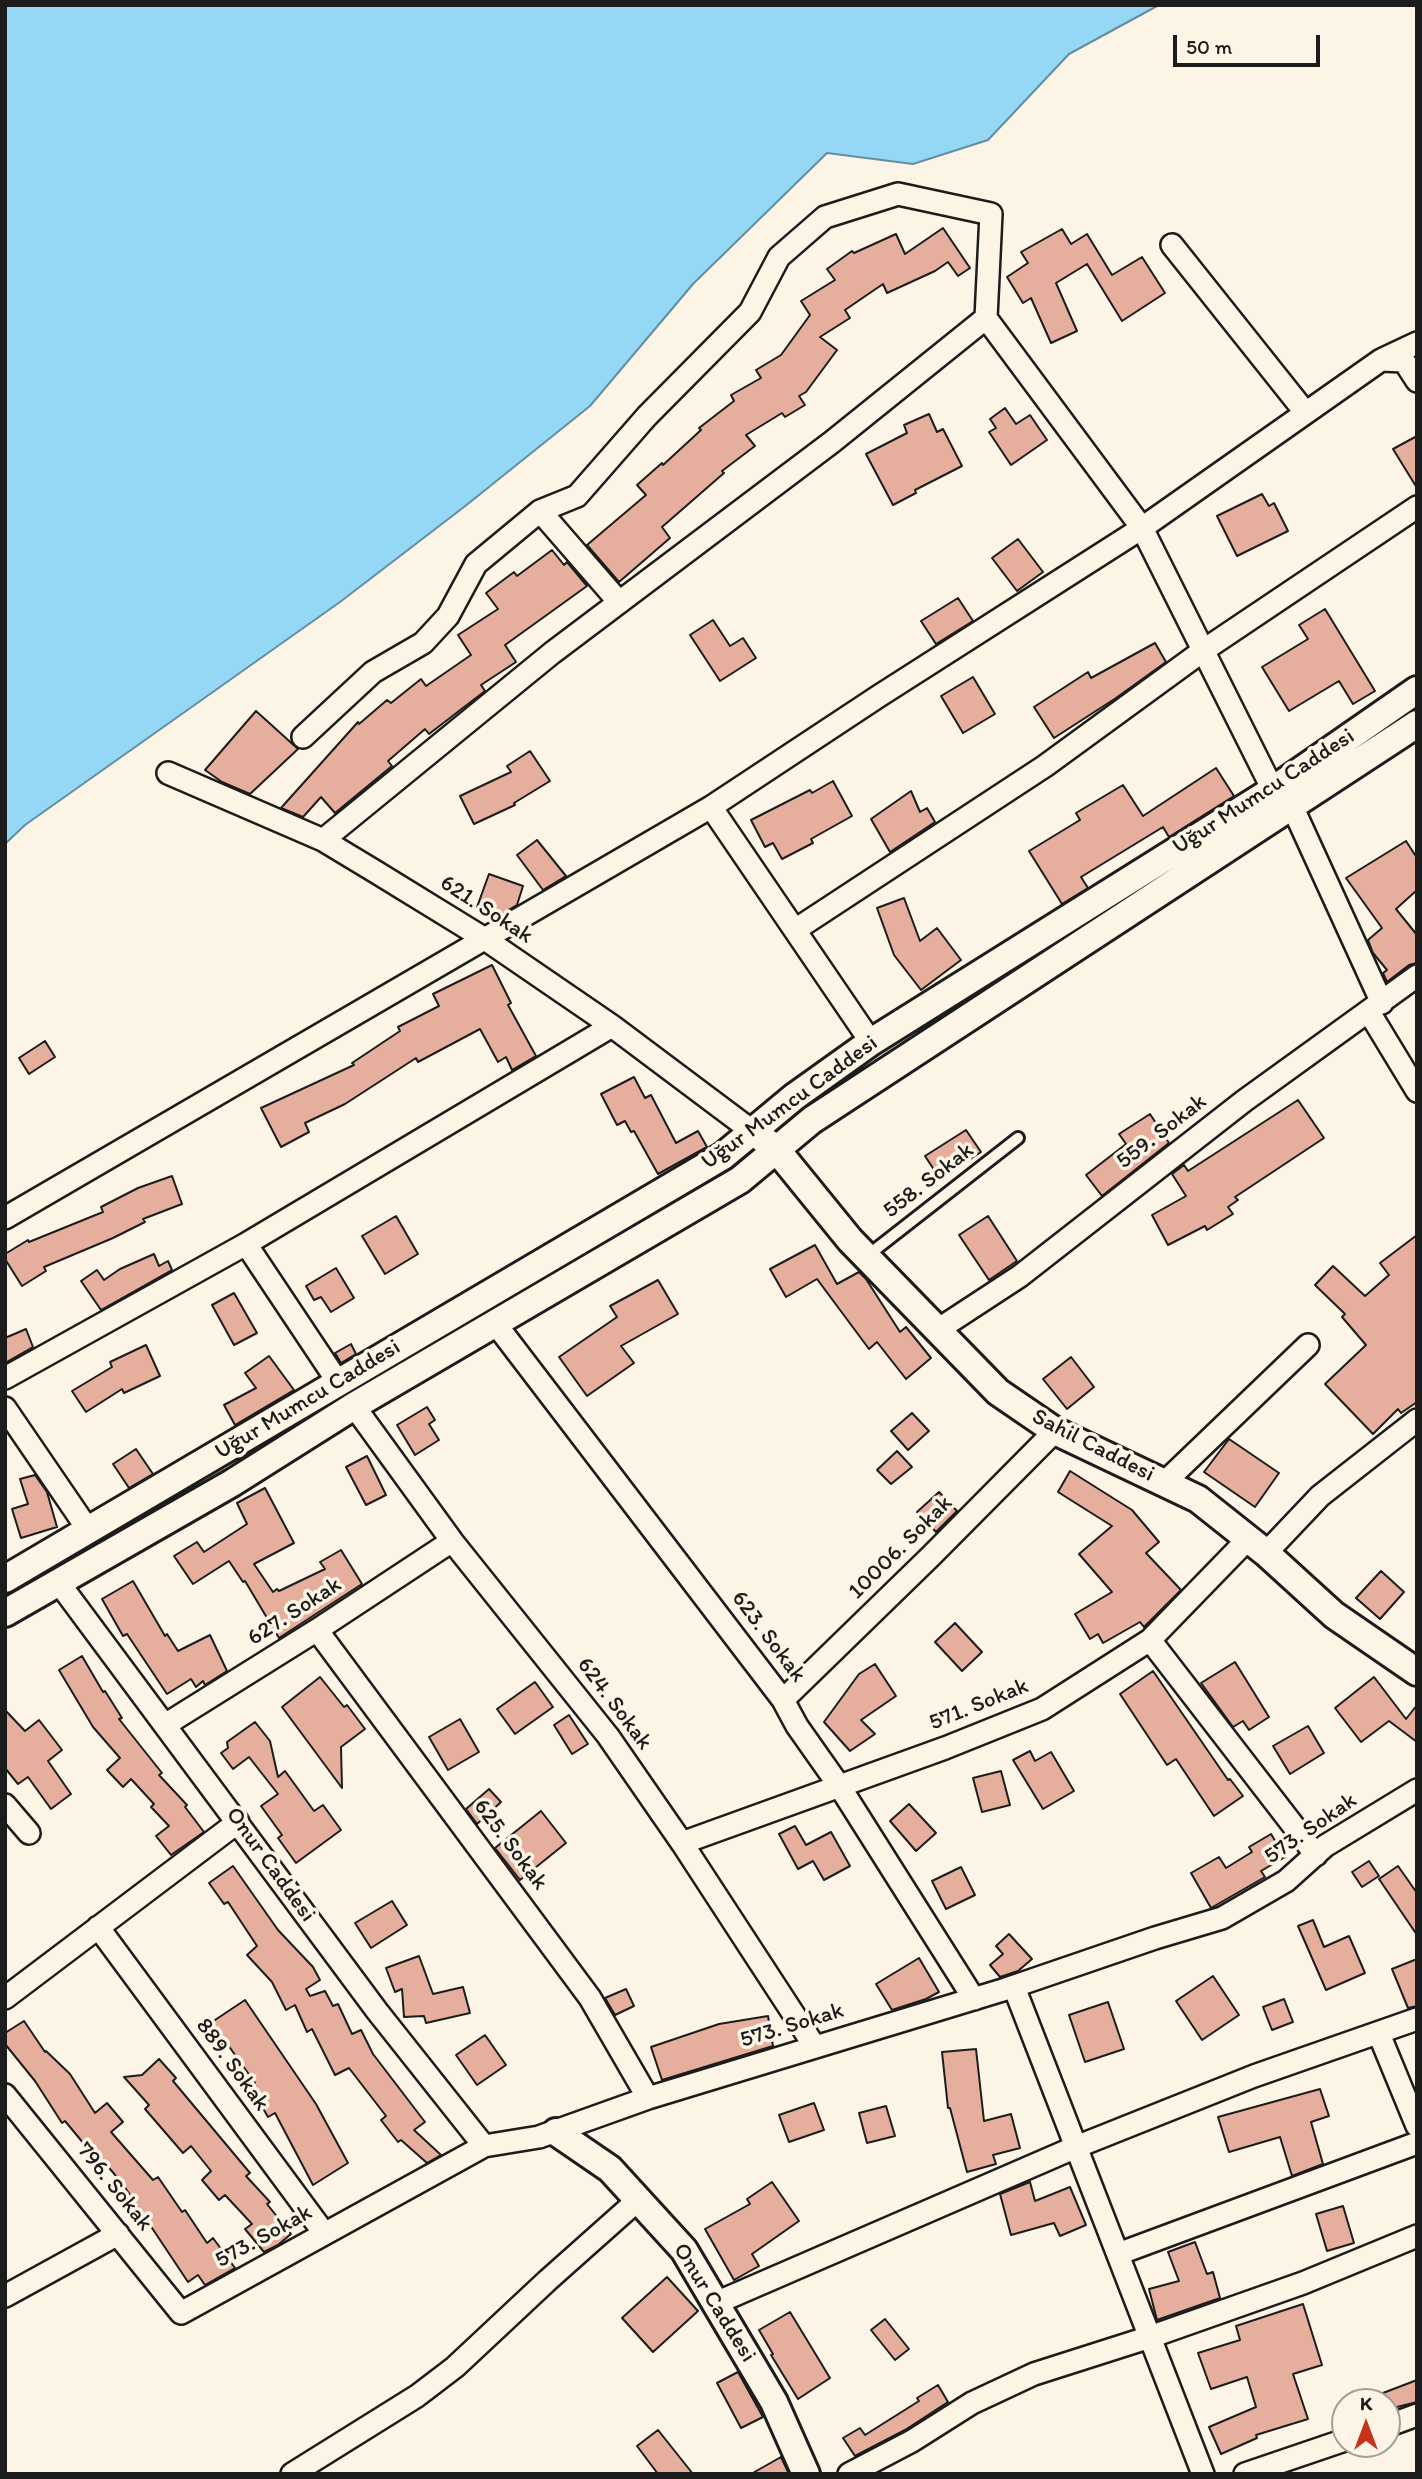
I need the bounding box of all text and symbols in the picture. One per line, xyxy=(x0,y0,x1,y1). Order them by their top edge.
scale bar xyxy=(1177,21,1324,65)
text: 50 m xyxy=(1186,34,1232,59)
street label: Uğur Mumcu Caddesi xyxy=(1168,723,1360,861)
street label: 621. Sokak xyxy=(434,870,538,950)
street label: Uğur Mumcu Caddesi xyxy=(696,1030,884,1176)
street label: 559. Sokak xyxy=(1111,1088,1213,1176)
street label: 558. Sokak xyxy=(878,1137,980,1225)
street label: Uğur Mumcu Caddesi xyxy=(210,1334,406,1466)
street label: Sahil Caddesi xyxy=(1027,1403,1159,1489)
street label: 10006. Sokak xyxy=(843,1490,959,1606)
street label: 627. Sokak xyxy=(243,1572,347,1652)
street label: 623. Sokak xyxy=(725,1586,811,1688)
street label: 624. Sokak xyxy=(570,1652,658,1756)
street label: 571. Sokak xyxy=(925,1673,1033,1737)
street label: 573. Sokak xyxy=(1259,1787,1363,1871)
street label: 625. Sokak xyxy=(467,1794,553,1896)
street label: Onur Caddesi xyxy=(219,1802,321,1928)
street label: 573. Sokak xyxy=(737,1997,847,2055)
street label: 889. Sokak xyxy=(189,2013,275,2117)
street label: 796. Sokak xyxy=(70,2137,158,2237)
street label: 573. Sokak xyxy=(211,2199,317,2275)
street label: Onur Caddesi xyxy=(666,2238,762,2368)
north arrow xyxy=(1331,2388,1401,2458)
text: K xyxy=(1360,2392,1372,2415)

